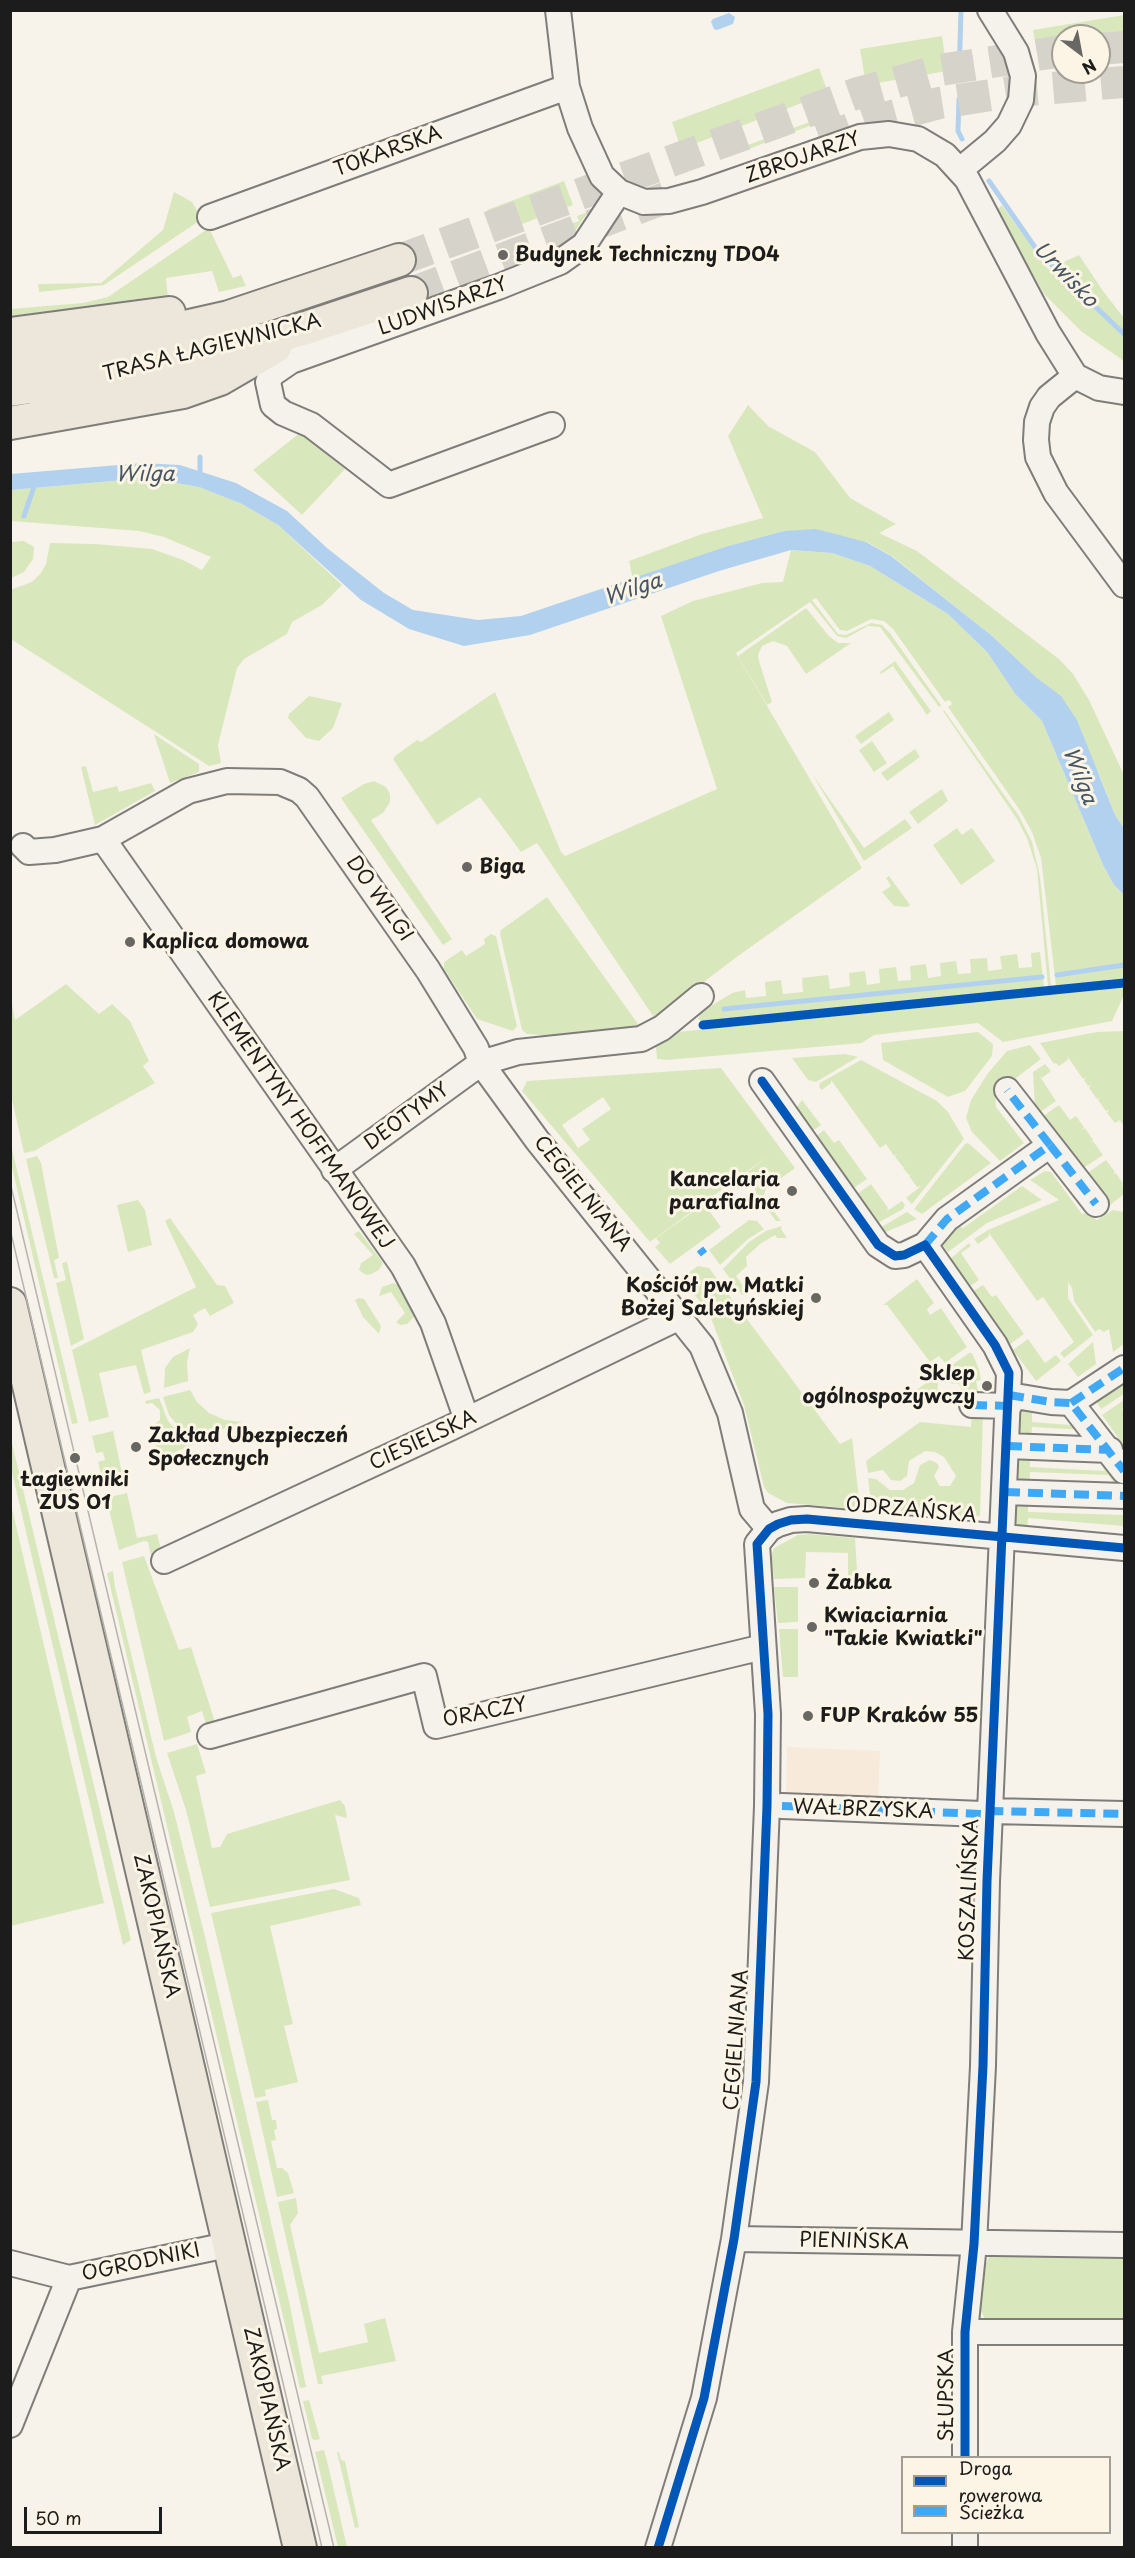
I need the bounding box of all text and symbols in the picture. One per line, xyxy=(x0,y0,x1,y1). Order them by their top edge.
north arrow xyxy=(1051,24,1111,84)
text: N xyxy=(1078,54,1101,81)
street label: TOKARSKA xyxy=(331,121,445,183)
street label: ZBROJARZY xyxy=(743,127,863,189)
water label: Urwisko xyxy=(1028,237,1102,313)
place label: Budynek Techniczny TD04 xyxy=(515,243,780,267)
marker: Budynek Techniczny TD04 xyxy=(496,248,510,262)
street label: LUDWISARZY xyxy=(375,273,511,341)
street label: TRASA ŁAGIEWNICKA xyxy=(100,309,324,387)
water label: Wilga xyxy=(115,462,175,488)
water label: Wilga xyxy=(601,569,665,611)
water label: Wilga xyxy=(1057,744,1101,808)
street label: DO WILGI xyxy=(341,851,417,947)
place label: Biga xyxy=(479,855,526,879)
marker: Biga xyxy=(460,860,474,874)
place label: Kaplica domowa xyxy=(142,930,309,954)
marker: Kaplica domowa xyxy=(123,935,137,949)
street label: KLEMENTYNY HOFFMANOWEJ xyxy=(202,988,398,1254)
street label: DEOTYMY xyxy=(360,1078,454,1156)
street label: CEGIELNIANA xyxy=(528,1131,636,1257)
place label: Kancelaria parafialna xyxy=(669,1168,780,1215)
marker: Kancelaria parafialna xyxy=(785,1184,799,1198)
place label: Kościół pw. Matki Bożej Saletyńskiej xyxy=(621,1274,804,1321)
marker: Kościół pw. Matki Bożej Saletyńskiej xyxy=(809,1291,823,1305)
place label: Sklep ogólnospożywczy xyxy=(802,1362,975,1409)
marker: Sklep ogólnospożywczy xyxy=(980,1379,994,1393)
street label: CIESIELSKA xyxy=(366,1406,480,1476)
place label: Zakład Ubezpieczeń Społecznych xyxy=(148,1424,348,1471)
marker: Zakład Ubezpieczeń Społecznych xyxy=(129,1440,143,1454)
marker: Łagiewniki ZUS 01 xyxy=(68,1451,82,1465)
place label: Łagiewniki ZUS 01 xyxy=(21,1468,129,1515)
street label: ODRZAŃSKA xyxy=(844,1493,978,1529)
place label: Żabka xyxy=(826,1571,892,1595)
marker: Żabka xyxy=(807,1576,821,1590)
place label: Kwiaciarnia "Takie Kwiatki" xyxy=(824,1604,983,1651)
marker: Kwiaciarnia "Takie Kwiatki" xyxy=(805,1620,819,1634)
street label: ORACZY xyxy=(441,1693,529,1733)
place label: FUP Kraków 55 xyxy=(820,1704,979,1728)
marker: FUP Kraków 55 xyxy=(801,1709,815,1723)
street label: WAŁBRZYSKA xyxy=(792,1796,934,1824)
street label: KOSZALIŃSKA xyxy=(956,1818,984,1962)
street label: ZAKOPIAŃSKA xyxy=(128,1852,184,2000)
street label: CEGIELNIANA xyxy=(720,1968,754,2112)
street label: PIENIŃSKA xyxy=(799,2229,909,2255)
street label: OGRODNIKI xyxy=(80,2239,202,2287)
street label: ZAKOPIAŃSKA xyxy=(238,2325,294,2473)
street label: SŁUPSKA xyxy=(935,2348,959,2442)
text: Droga rowerowa xyxy=(959,2454,1042,2508)
legend xyxy=(901,2456,1111,2534)
scale bar xyxy=(27,2495,165,2533)
text: Ścieżka xyxy=(959,2498,1024,2525)
text: 50 m xyxy=(35,2504,82,2531)

